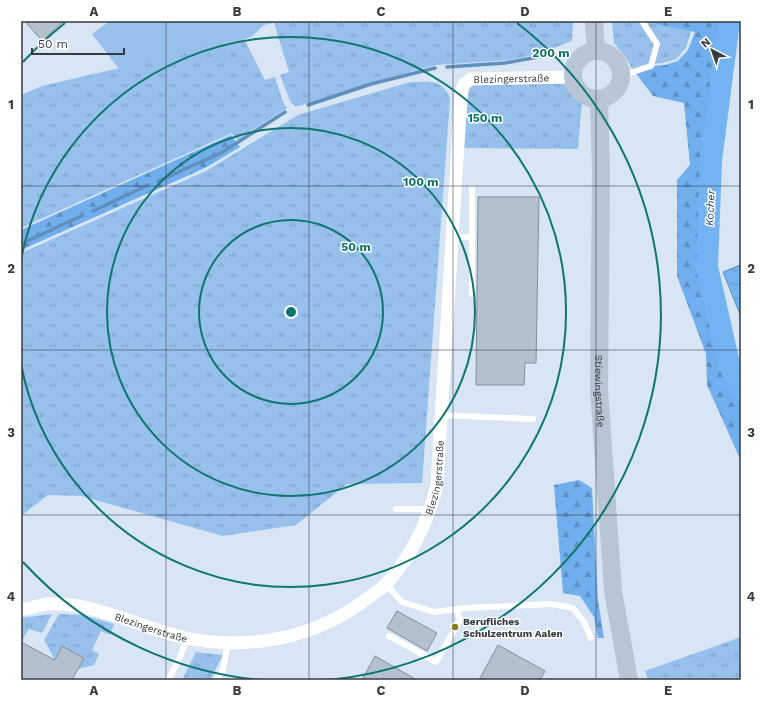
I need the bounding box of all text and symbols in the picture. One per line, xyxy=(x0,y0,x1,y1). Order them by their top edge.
text: A xyxy=(90,4,99,19)
text: B xyxy=(233,4,242,19)
text: C xyxy=(377,4,386,19)
text: D xyxy=(520,4,530,19)
text: E xyxy=(664,4,672,19)
scale bar xyxy=(32,30,124,56)
north arrow xyxy=(692,30,732,70)
text: N xyxy=(698,35,713,50)
text: 50 m xyxy=(38,37,68,51)
text: 200 m xyxy=(532,46,570,60)
street label: Blezingerstraße xyxy=(473,72,549,85)
text: 1 xyxy=(8,97,14,112)
text: 1 xyxy=(748,97,754,112)
text: 150 m xyxy=(468,111,502,125)
text: 100 m xyxy=(403,175,439,189)
water label: Kocher xyxy=(703,189,718,226)
text: 50 m xyxy=(341,240,371,254)
text: 2 xyxy=(7,261,15,276)
text: 2 xyxy=(747,261,755,276)
centre of rings xyxy=(284,305,298,319)
street label: Stiewingstraße xyxy=(593,355,607,428)
text: 3 xyxy=(7,425,15,440)
text: 3 xyxy=(747,425,755,440)
street label: Blezingerstraße xyxy=(423,440,446,516)
text: 4 xyxy=(7,589,16,604)
text: 4 xyxy=(747,589,756,604)
street label: Blezingerstraße xyxy=(113,611,189,644)
place label: Berufliches Schulzentrum Aalen xyxy=(463,616,563,639)
marker: Berufliches Schulzentrum Aalen xyxy=(450,622,460,632)
text: A xyxy=(90,683,99,698)
text: B xyxy=(233,683,242,698)
text: C xyxy=(377,683,386,698)
text: D xyxy=(520,683,530,698)
text: E xyxy=(664,683,672,698)

